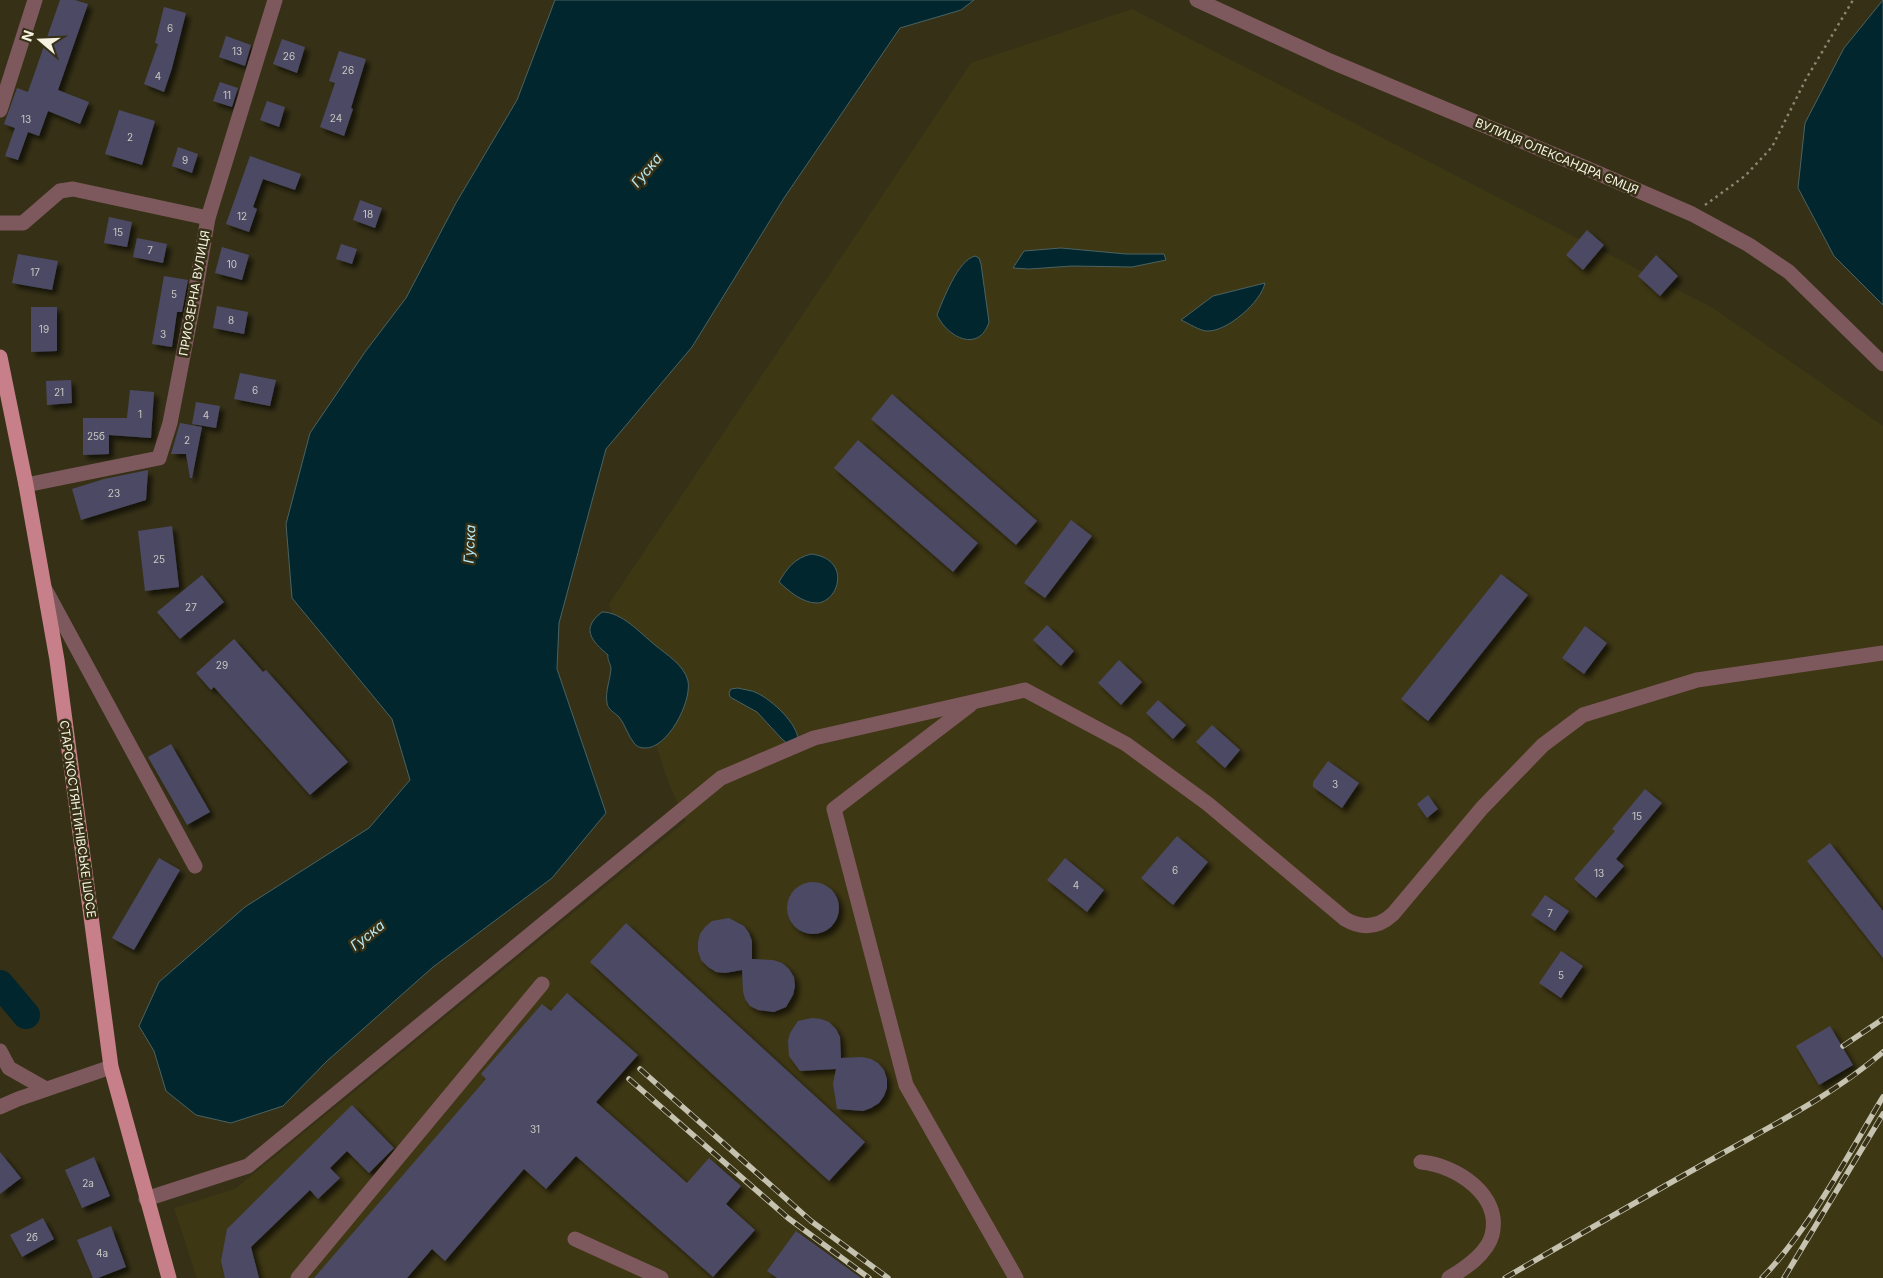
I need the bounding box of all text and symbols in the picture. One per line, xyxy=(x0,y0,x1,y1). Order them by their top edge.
north arrow xyxy=(15,15,65,65)
house number: 6 xyxy=(167,22,173,34)
text: N xyxy=(17,28,37,43)
house number: 13 xyxy=(232,45,242,57)
house number: 26 xyxy=(283,50,295,62)
house number: 26 xyxy=(342,64,354,76)
house number: 4 xyxy=(155,70,161,82)
house number: 11 xyxy=(223,89,231,101)
house number: 24 xyxy=(330,112,342,124)
house number: 13 xyxy=(21,113,31,125)
street label: ВУЛИЦЯ ОЛЕКСАНДРА ЄМЦЯ xyxy=(1473,115,1641,197)
house number: 2 xyxy=(127,131,133,143)
water label: Гуска xyxy=(627,149,665,190)
house number: 9 xyxy=(182,154,188,166)
house number: 18 xyxy=(363,208,373,220)
house number: 12 xyxy=(237,210,247,222)
house number: 15 xyxy=(113,226,123,238)
street label: ПРИОЗЕРНА ВУЛИЦЯ xyxy=(176,229,212,357)
house number: 7 xyxy=(147,244,153,256)
house number: 10 xyxy=(227,258,237,270)
house number: 17 xyxy=(30,266,40,278)
house number: 5 xyxy=(171,288,177,300)
house number: 8 xyxy=(228,314,234,326)
house number: 19 xyxy=(39,323,49,335)
house number: 3 xyxy=(160,328,166,340)
house number: 6 xyxy=(252,384,258,396)
house number: 21 xyxy=(54,386,64,398)
house number: 1 xyxy=(138,408,142,420)
house number: 4 xyxy=(203,409,209,421)
house number: 25б xyxy=(87,430,105,442)
house number: 2 xyxy=(184,434,190,446)
house number: 23 xyxy=(108,487,120,499)
water label: Гуска xyxy=(459,524,479,564)
house number: 25 xyxy=(153,553,165,565)
house number: 27 xyxy=(185,601,197,613)
house number: 29 xyxy=(216,659,228,671)
street label: СТАРОКОСТЯНТИНІВСЬКЕ ШОСЕ xyxy=(57,719,99,919)
house number: 3 xyxy=(1332,778,1338,790)
house number: 15 xyxy=(1632,810,1642,822)
house number: 6 xyxy=(1172,864,1178,876)
house number: 13 xyxy=(1594,867,1604,879)
house number: 4 xyxy=(1073,879,1079,891)
house number: 7 xyxy=(1547,907,1553,919)
water label: Гуска xyxy=(346,916,388,954)
house number: 5 xyxy=(1558,969,1564,981)
house number: 31 xyxy=(530,1123,540,1135)
house number: 2а xyxy=(82,1177,94,1189)
house number: 2б xyxy=(26,1231,38,1243)
house number: 4а xyxy=(96,1247,108,1259)

